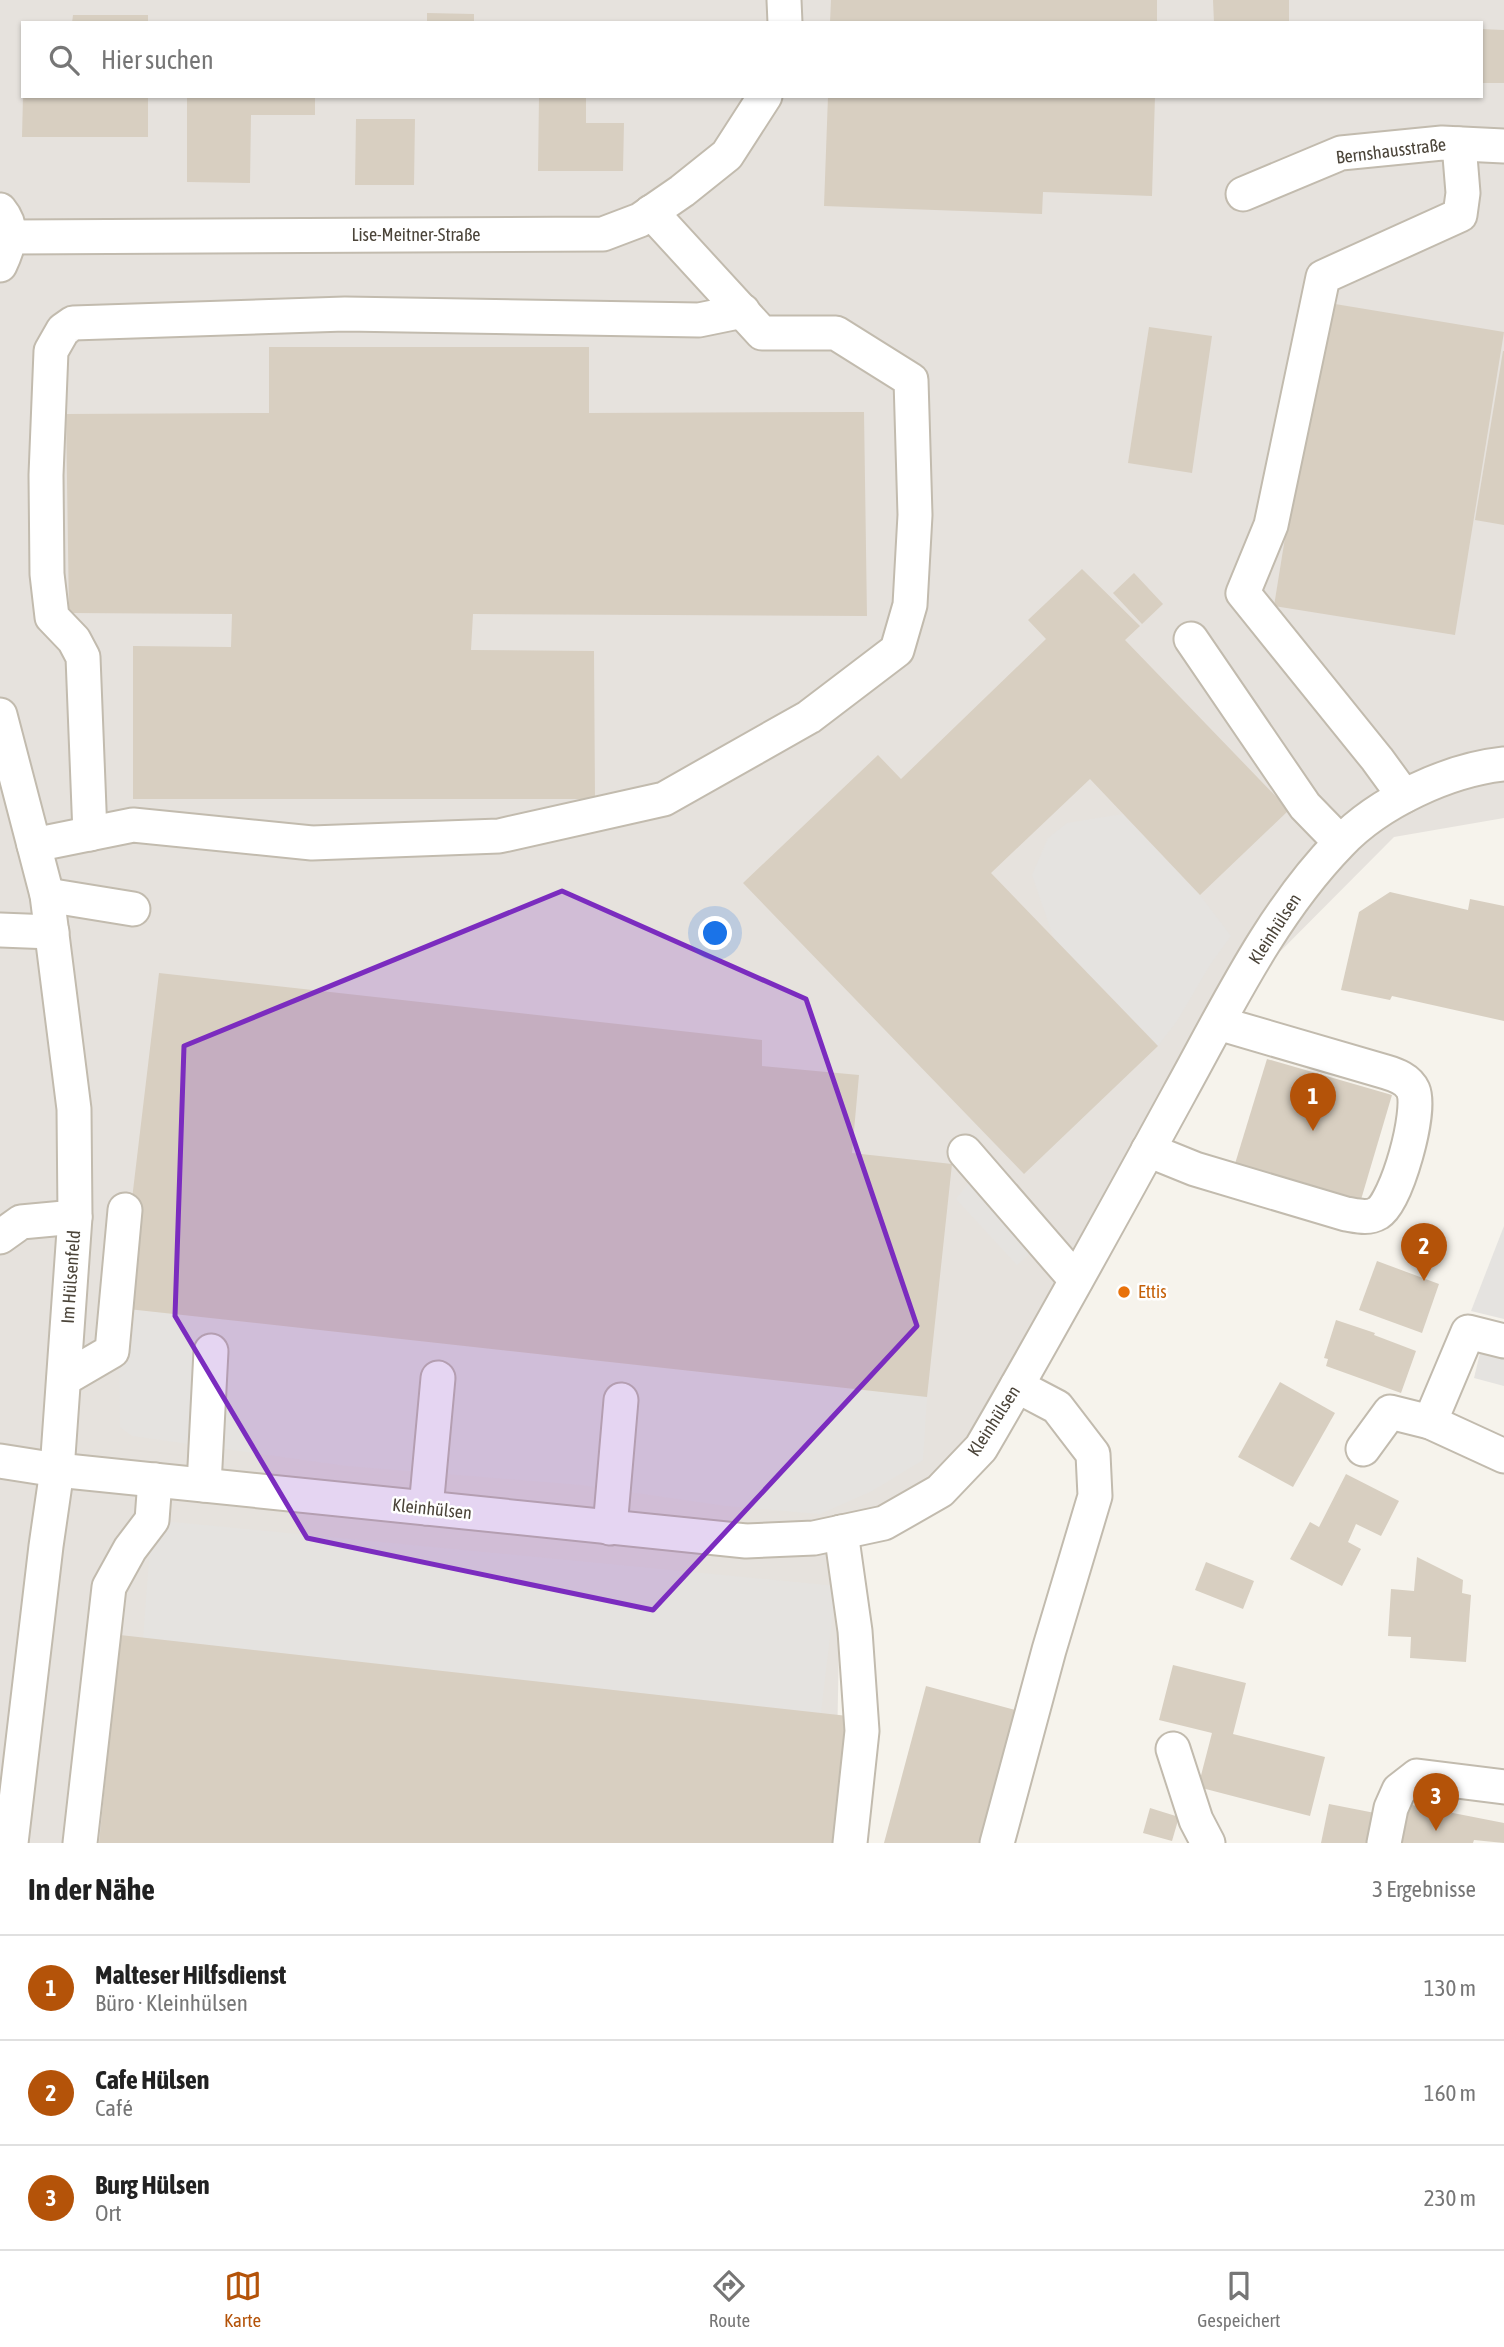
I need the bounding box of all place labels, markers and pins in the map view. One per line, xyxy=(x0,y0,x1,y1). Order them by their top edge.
pin: 1 xyxy=(1290,1073,1336,1131)
pin: 2 xyxy=(1401,1223,1447,1281)
place label: Ettis xyxy=(1138,1281,1167,1302)
marker: Ettis xyxy=(1116,1284,1132,1300)
pin: 3 xyxy=(1413,1773,1459,1831)

